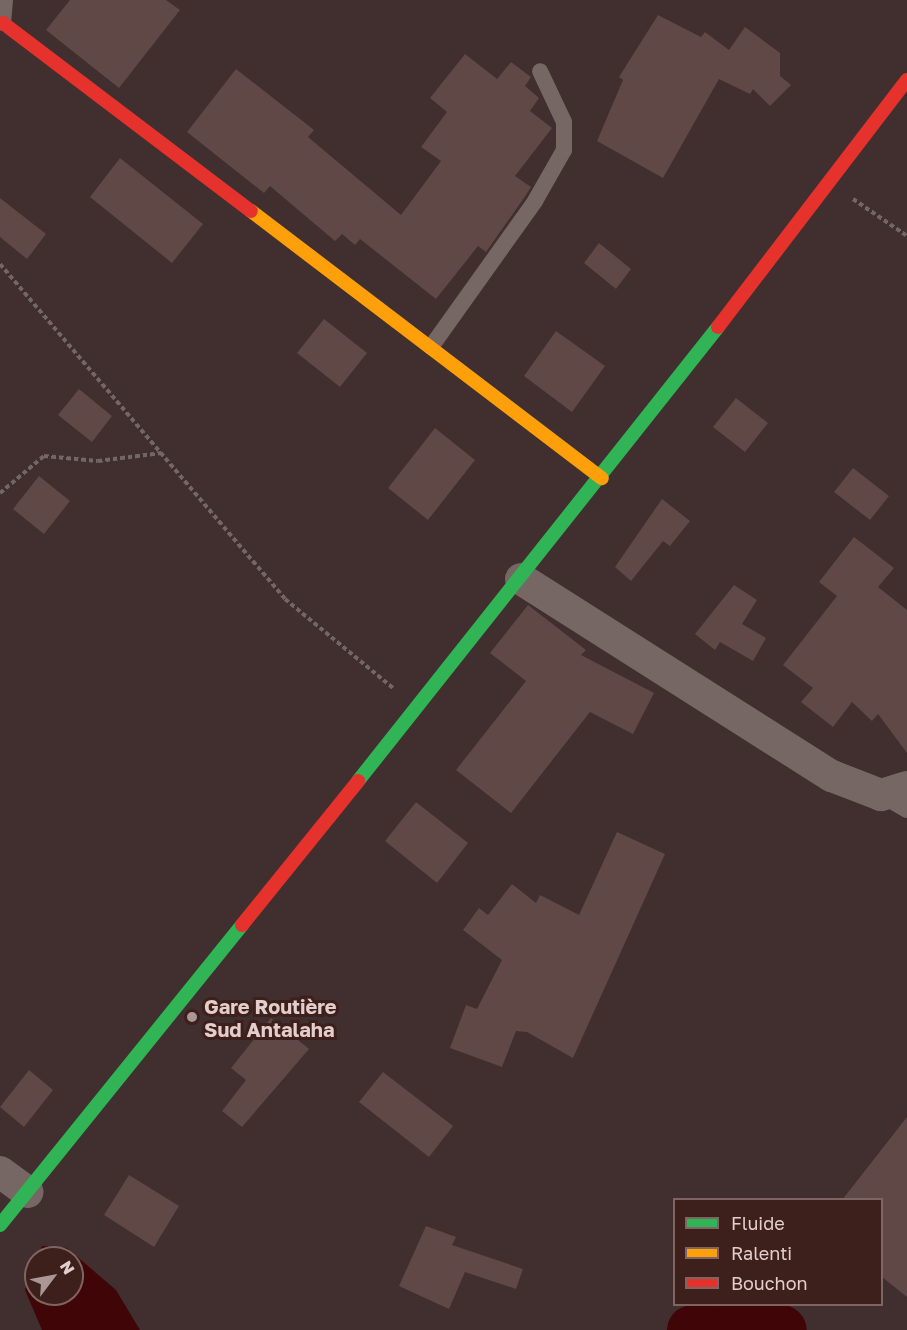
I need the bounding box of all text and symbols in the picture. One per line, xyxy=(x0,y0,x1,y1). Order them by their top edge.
place label: Gare Routière Sud Antalaha xyxy=(204,994,337,1041)
marker: Gare Routière Sud Antalaha xyxy=(185,1010,199,1024)
legend xyxy=(673,1198,883,1306)
text: Fluide xyxy=(731,1212,785,1234)
text: Ralenti xyxy=(731,1242,792,1264)
north arrow xyxy=(24,1246,84,1306)
text: N xyxy=(56,1257,79,1278)
text: Bouchon xyxy=(731,1272,808,1294)

